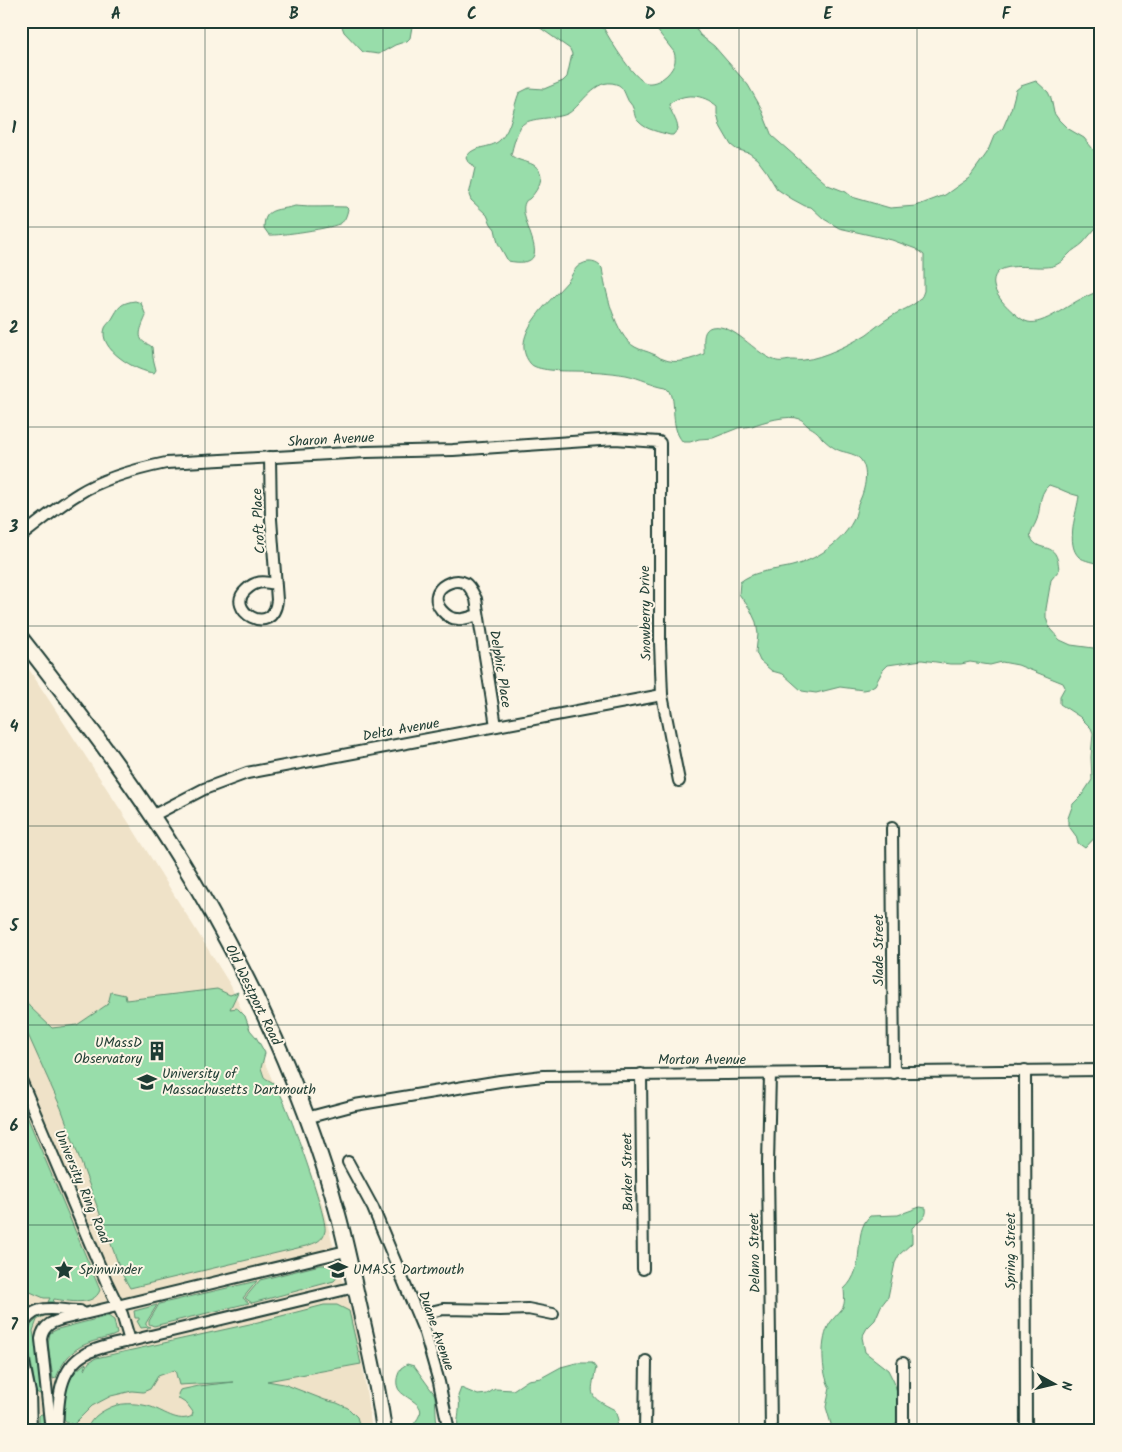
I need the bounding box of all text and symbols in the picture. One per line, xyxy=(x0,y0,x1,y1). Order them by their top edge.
text: A xyxy=(111,2,121,27)
text: B xyxy=(289,2,299,27)
text: C xyxy=(467,2,477,27)
text: D xyxy=(645,2,656,27)
text: E xyxy=(824,2,834,27)
text: F xyxy=(1002,2,1012,27)
text: 1 xyxy=(12,116,17,141)
text: 2 xyxy=(9,316,19,341)
street label: Sharon Avenue xyxy=(287,427,376,453)
street label: Croft Place xyxy=(246,487,272,554)
text: 3 xyxy=(9,515,19,540)
street label: Snowberry Drive xyxy=(634,565,658,661)
street label: Delphic Place xyxy=(483,629,517,710)
street label: Delta Avenue xyxy=(361,712,442,748)
text: 4 xyxy=(10,715,19,740)
text: 5 xyxy=(9,914,20,939)
street label: Slade Street xyxy=(868,914,890,986)
street label: Old Westport Road xyxy=(219,941,287,1050)
place label: UMassD Observatory xyxy=(74,1032,142,1070)
building icon: UMassD Observatory xyxy=(146,1040,168,1062)
street label: Morton Avenue xyxy=(658,1049,747,1071)
place label: University of Massachusetts Dartmouth xyxy=(162,1063,316,1101)
school or university icon: University of Massachusetts Dartmouth xyxy=(136,1071,158,1093)
text: 6 xyxy=(10,1114,19,1139)
street label: University Ring Road xyxy=(48,1126,116,1248)
street label: Barker Street xyxy=(616,1132,640,1212)
street label: Delano Street xyxy=(743,1212,767,1293)
street label: Spring Street xyxy=(1000,1212,1022,1290)
place icon: Spinwinder xyxy=(53,1259,75,1281)
place label: Spinwinder xyxy=(79,1259,143,1281)
school or university icon: UMASS Dartmouth xyxy=(327,1259,349,1281)
place label: UMASS Dartmouth xyxy=(353,1259,464,1281)
street label: Duane Avenue xyxy=(412,1288,460,1374)
text: 7 xyxy=(10,1313,18,1338)
north arrow xyxy=(1030,1360,1080,1410)
text: N xyxy=(1054,1380,1077,1392)

